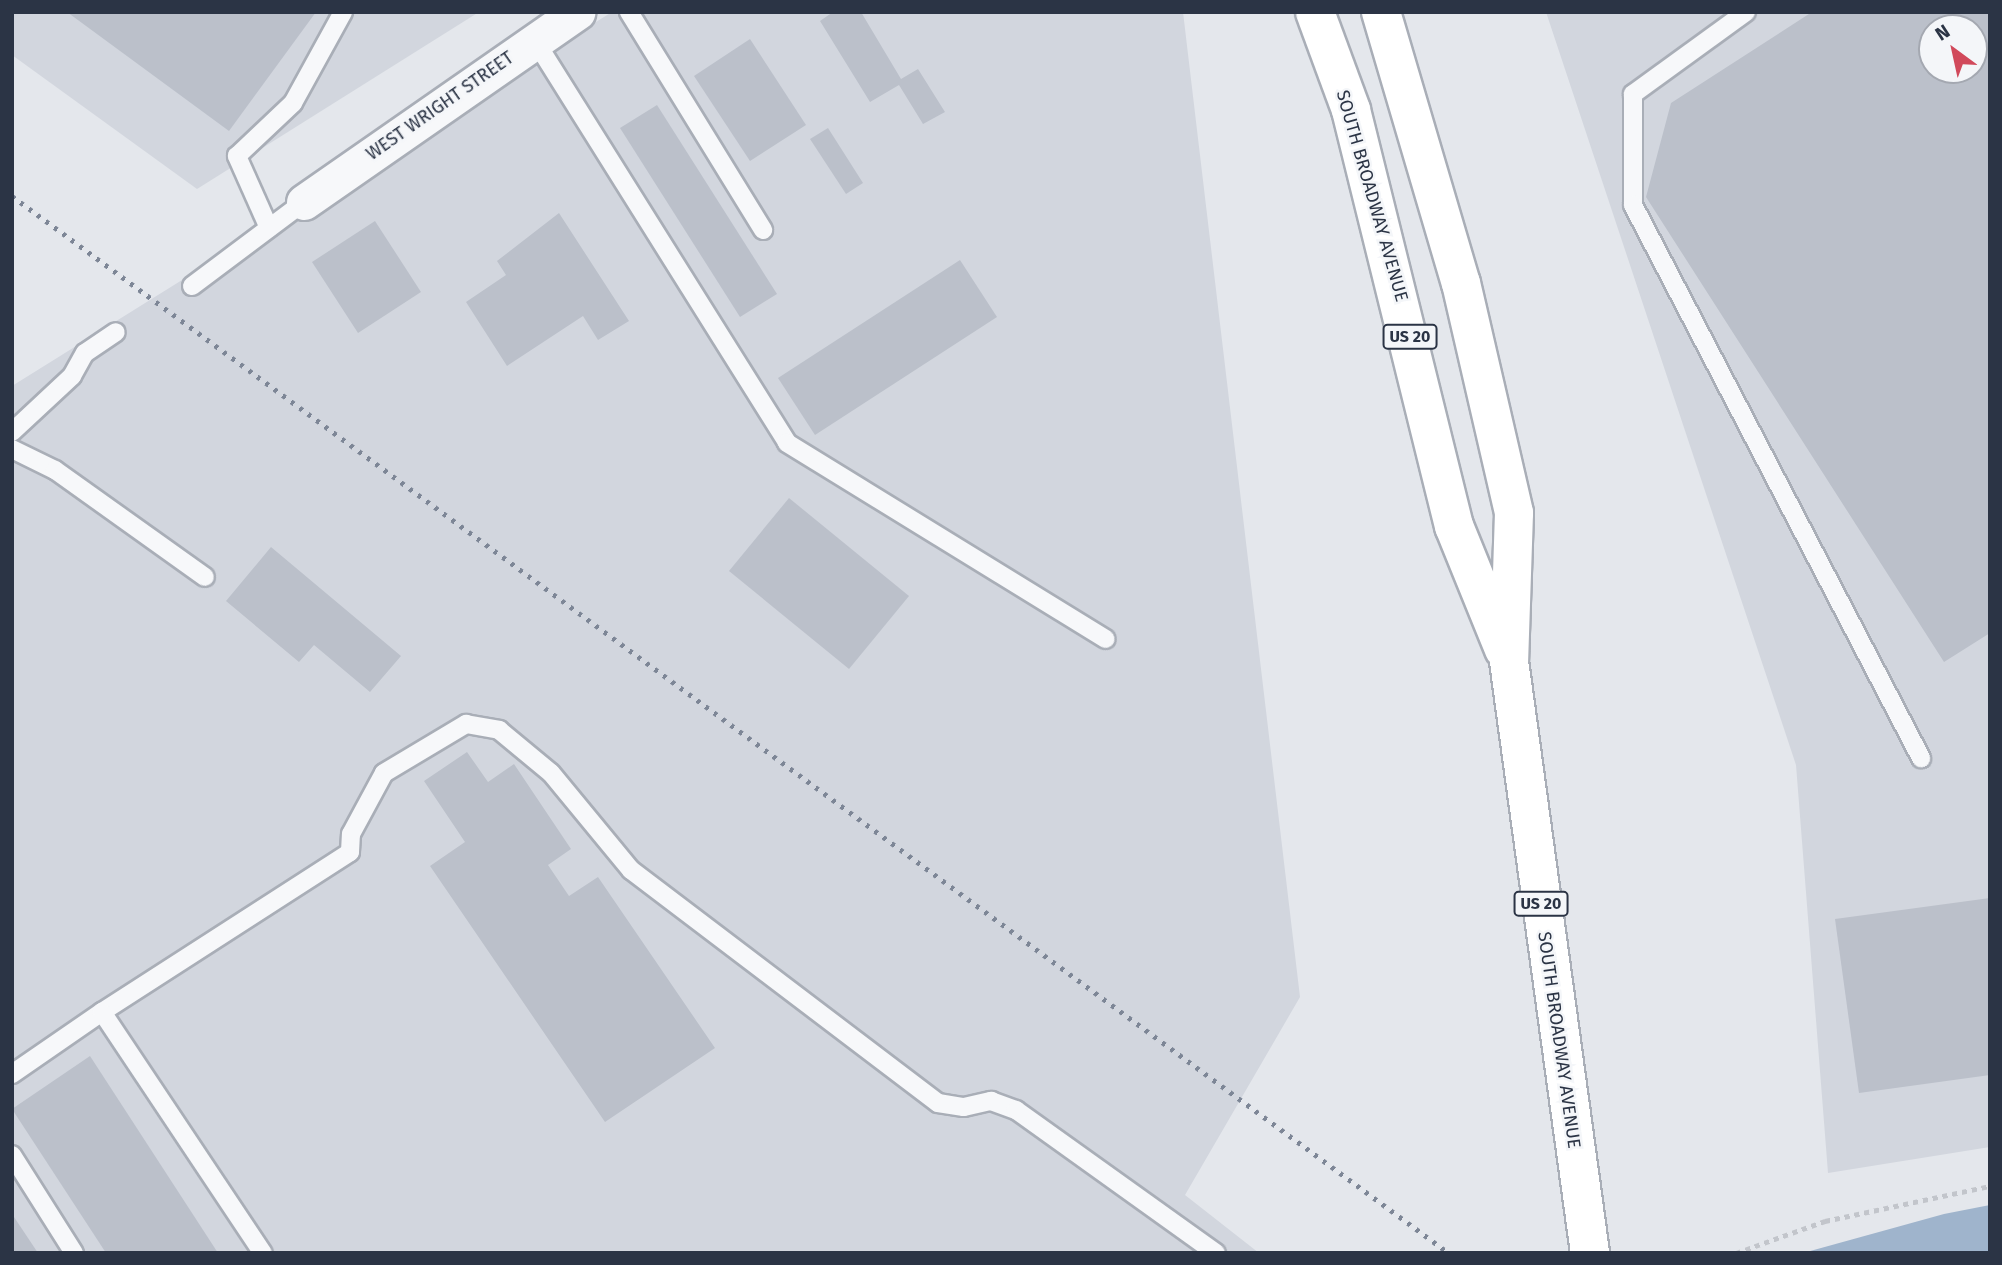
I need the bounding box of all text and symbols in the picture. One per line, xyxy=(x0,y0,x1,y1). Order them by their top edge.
north arrow xyxy=(1918,14,1988,84)
text: N xyxy=(1931,20,1954,46)
street label: WEST WRIGHT STREET xyxy=(362,47,518,165)
street label: SOUTH BROADWAY AVENUE xyxy=(1331,88,1413,304)
road number: US 20 xyxy=(1382,324,1438,350)
road number: US 20 xyxy=(1513,891,1569,916)
street label: SOUTH BROADWAY AVENUE xyxy=(1533,930,1585,1150)

